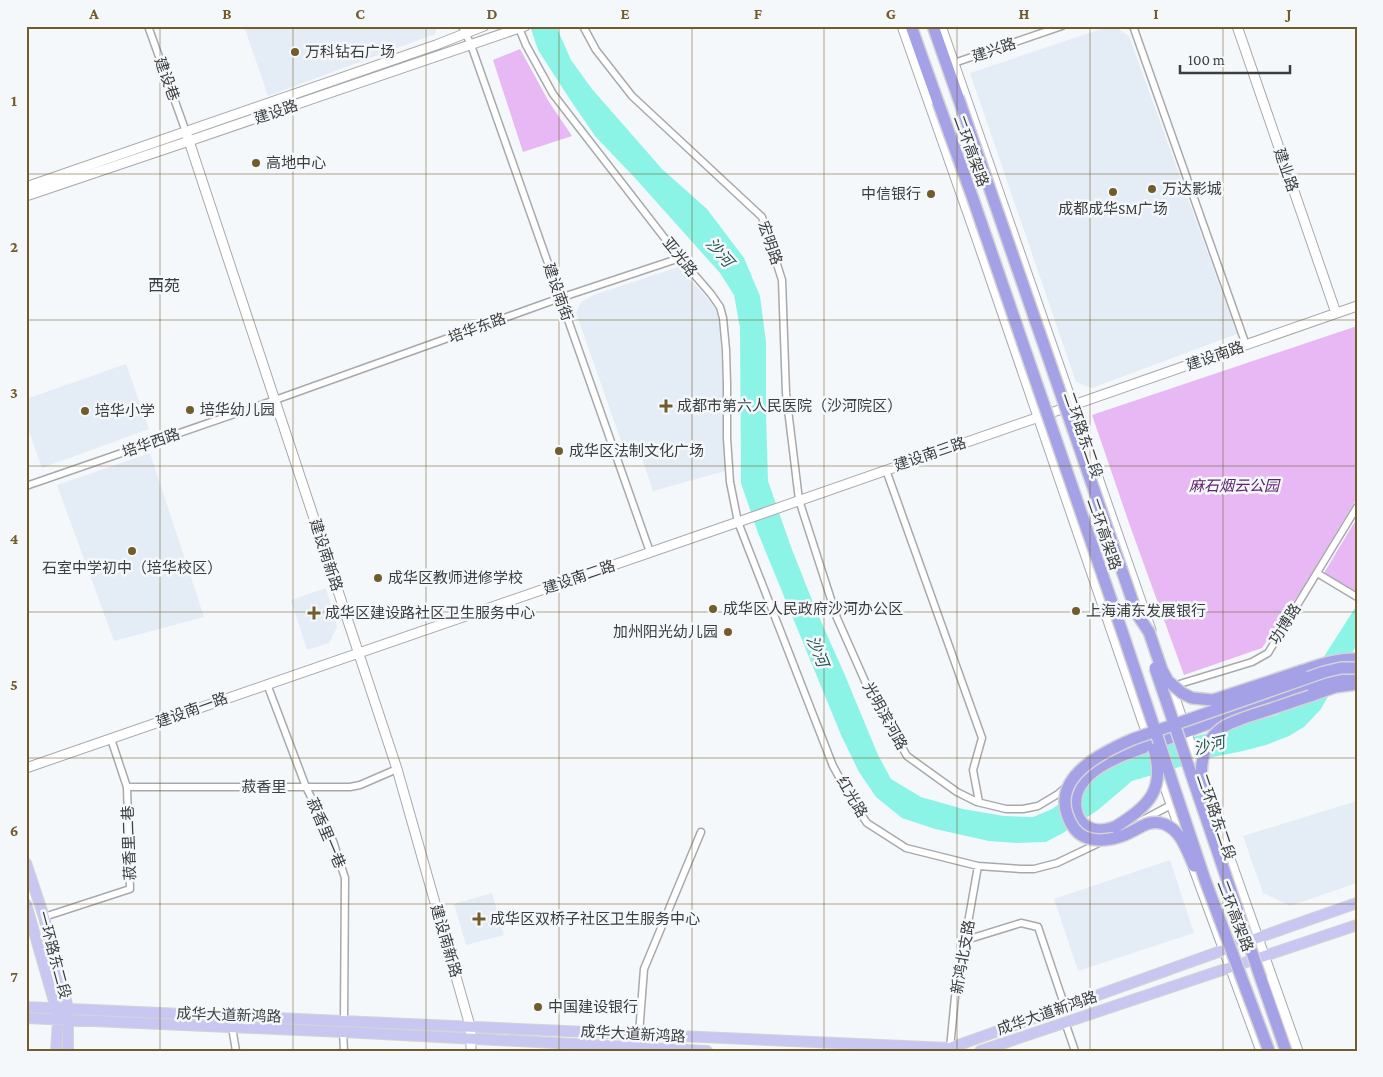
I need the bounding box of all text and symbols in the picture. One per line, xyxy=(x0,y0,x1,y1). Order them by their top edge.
text: A xyxy=(88,5,99,22)
text: B xyxy=(222,5,232,22)
text: C xyxy=(355,5,365,22)
text: D xyxy=(486,5,498,22)
text: E xyxy=(620,5,630,22)
text: F xyxy=(754,5,763,22)
text: G xyxy=(886,5,896,22)
text: H xyxy=(1019,5,1030,22)
text: I xyxy=(1153,5,1159,22)
text: J xyxy=(1284,5,1292,22)
street label: 建兴路 xyxy=(970,35,1018,65)
scale bar xyxy=(1180,42,1290,74)
place label: 万科钻石广场 xyxy=(305,44,395,60)
marker: 万科钻石广场 xyxy=(289,46,301,58)
text: 100 m xyxy=(1188,52,1225,68)
street label: 建设巷 xyxy=(152,55,182,103)
text: 1 xyxy=(11,92,17,109)
street label: 建设路 xyxy=(252,97,300,127)
street label: 二环高架路 xyxy=(951,113,991,189)
street label: 建业路 xyxy=(1271,146,1301,194)
place label: 高地中心 xyxy=(266,155,326,171)
marker: 高地中心 xyxy=(250,157,262,169)
place label: 万达影城 xyxy=(1162,181,1222,197)
marker: 万达影城 xyxy=(1146,183,1158,195)
place label: 中信银行 xyxy=(861,186,921,202)
marker: 成都成华SM广场 xyxy=(1107,186,1119,198)
marker: 中信银行 xyxy=(925,188,937,200)
place label: 成都成华SM广场 xyxy=(1058,200,1168,217)
street label: 宏明路 xyxy=(755,219,785,267)
street label: 亚光路 xyxy=(660,234,700,280)
water label: 沙河 xyxy=(703,235,738,272)
text: 2 xyxy=(10,238,18,255)
street label: 建设南街 xyxy=(541,261,575,323)
district label: 西苑 xyxy=(148,277,180,294)
street label: 培华东路 xyxy=(446,309,508,346)
street label: 建设南路 xyxy=(1184,339,1246,373)
text: 3 xyxy=(10,384,18,401)
street label: 二环路东二段 xyxy=(1061,390,1105,480)
place label: 成都市第六人民医院（沙河院区） xyxy=(677,398,902,414)
marker: 成都市第六人民医院（沙河院区） xyxy=(659,399,673,413)
place label: 培华幼儿园 xyxy=(200,401,275,418)
place label: 培华小学 xyxy=(95,402,155,419)
marker: 培华幼儿园 xyxy=(184,404,196,416)
marker: 培华小学 xyxy=(79,405,91,417)
street label: 培华西路 xyxy=(120,425,182,460)
street label: 建设南三路 xyxy=(892,434,968,474)
place label: 成华区法制文化广场 xyxy=(569,442,704,459)
marker: 成华区法制文化广场 xyxy=(553,445,565,457)
park label: 麻石烟云公园 xyxy=(1189,478,1281,494)
street label: 二环高架路 xyxy=(1084,496,1124,572)
street label: 建设南新路 xyxy=(307,517,345,593)
text: 4 xyxy=(10,530,19,547)
marker: 石室中学初中（培华校区） xyxy=(126,545,138,557)
street label: 建设南二路 xyxy=(541,557,617,597)
place label: 石室中学初中（培华校区） xyxy=(42,559,222,576)
place label: 成华区教师进修学校 xyxy=(388,569,523,586)
marker: 成华区教师进修学校 xyxy=(372,572,384,584)
place label: 成华区人民政府沙河办公区 xyxy=(723,600,903,617)
street label: 功博路 xyxy=(1265,600,1304,647)
place label: 上海浦东发展银行 xyxy=(1086,602,1206,619)
marker: 成华区人民政府沙河办公区 xyxy=(707,603,719,615)
place label: 成华区建设路社区卫生服务中心 xyxy=(325,604,535,621)
marker: 上海浦东发展银行 xyxy=(1070,605,1082,617)
marker: 成华区建设路社区卫生服务中心 xyxy=(307,606,321,620)
place label: 加州阳光幼儿园 xyxy=(613,623,718,640)
marker: 加州阳光幼儿园 xyxy=(722,626,734,638)
water label: 沙河 xyxy=(804,633,833,672)
text: 5 xyxy=(10,676,18,693)
street label: 光明滨河路 xyxy=(860,679,910,753)
street label: 建设南一路 xyxy=(154,690,230,730)
water label: 沙河 xyxy=(1192,733,1230,758)
street label: 二环路东二段 xyxy=(1194,772,1238,862)
street label: 红光路 xyxy=(834,774,870,820)
street label: 菽香里 xyxy=(241,779,287,795)
street label: 菽香里一巷 xyxy=(304,795,348,871)
street label: 菽香里二巷 xyxy=(120,805,138,881)
text: 6 xyxy=(10,822,18,839)
street label: 二环高架路 xyxy=(1214,878,1256,954)
street label: 建设南新路 xyxy=(428,903,464,979)
street label: 一环路东二段 xyxy=(35,909,73,1001)
place label: 成华区双桥子社区卫生服务中心 xyxy=(490,910,700,927)
marker: 成华区双桥子社区卫生服务中心 xyxy=(472,912,486,926)
street label: 新鸿北支路 xyxy=(948,918,977,995)
text: 7 xyxy=(10,968,18,985)
street label: 成华大道新鸿路 xyxy=(994,987,1099,1038)
place label: 中国建设银行 xyxy=(548,999,638,1015)
marker: 中国建设银行 xyxy=(532,1001,544,1013)
street label: 成华大道新鸿路 xyxy=(176,1004,282,1025)
street label: 成华大道新鸿路 xyxy=(580,1022,686,1045)

